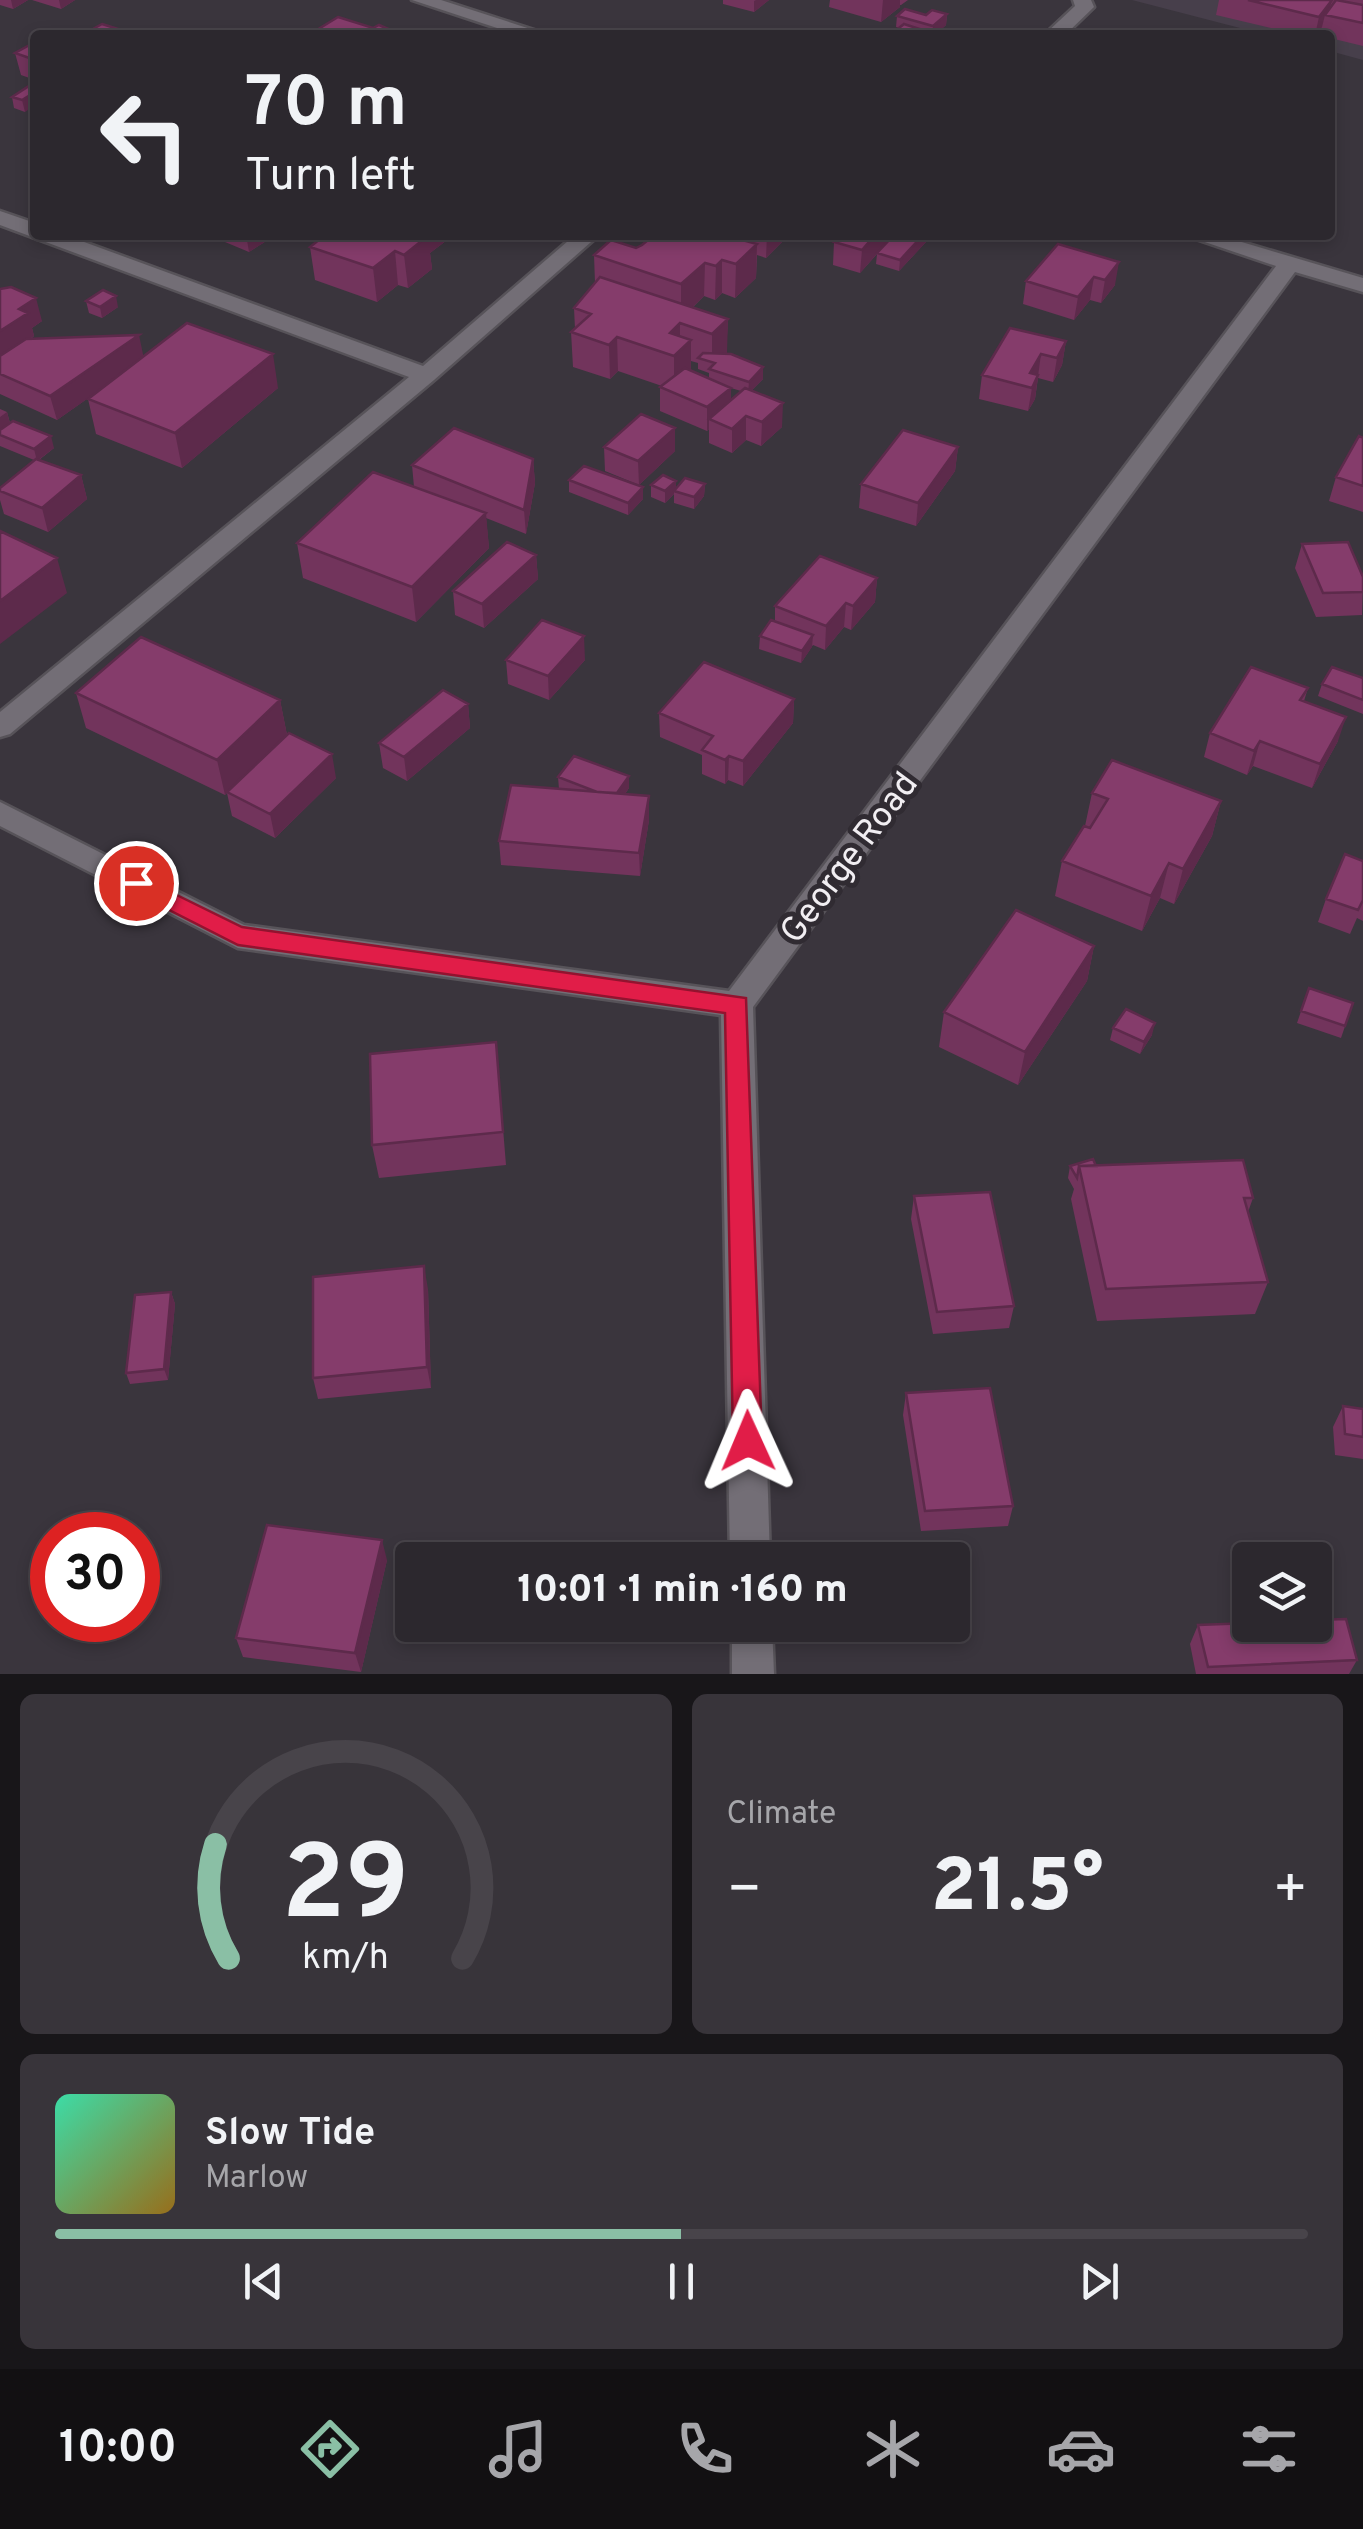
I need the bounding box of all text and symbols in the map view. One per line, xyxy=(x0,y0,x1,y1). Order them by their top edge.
text: 70 m xyxy=(245,62,408,151)
icon: left xyxy=(80,70,210,200)
text: Turn left xyxy=(245,149,416,206)
street label: George Road xyxy=(772,764,929,953)
pin xyxy=(94,841,179,926)
icon: arrive xyxy=(109,856,164,911)
position arrow xyxy=(696,1389,800,1493)
speed limit sign: 30 xyxy=(30,1512,160,1642)
map controls xyxy=(1232,1542,1332,1642)
button: layers xyxy=(1232,1542,1332,1642)
text: 10:01 · 1 min · 160 m xyxy=(517,1567,848,1616)
text: Climate xyxy=(727,1795,836,1835)
text: 29 xyxy=(282,1824,410,1956)
text: 21.5° xyxy=(931,1843,1104,1938)
text: − xyxy=(727,1857,762,1927)
text: + xyxy=(1273,1857,1308,1927)
text: km/h xyxy=(302,1936,389,1982)
text: Slow Tide xyxy=(205,2110,375,2159)
text: Marlow xyxy=(205,2159,308,2199)
icon: previous xyxy=(236,2254,291,2309)
icon: pause xyxy=(654,2254,709,2309)
icon: next xyxy=(1072,2254,1127,2309)
icon: directions xyxy=(295,2414,365,2484)
icon: music xyxy=(483,2414,553,2484)
icon: phone xyxy=(670,2414,740,2484)
icon: climate xyxy=(858,2414,928,2484)
icon: car xyxy=(1046,2414,1116,2484)
icon: filters xyxy=(1234,2414,1304,2484)
text: 10:00 xyxy=(59,2421,177,2478)

